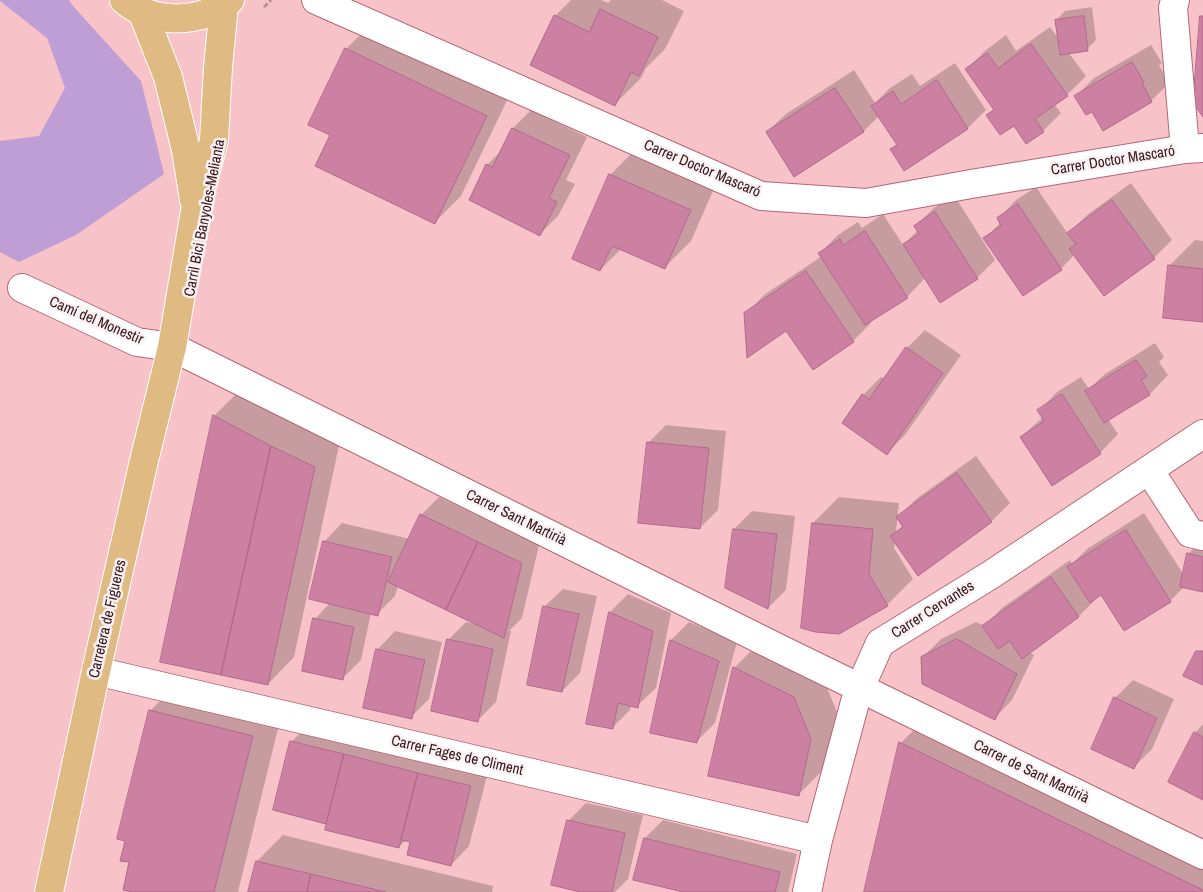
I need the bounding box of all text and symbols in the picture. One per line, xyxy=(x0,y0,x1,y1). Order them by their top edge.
street label: Carrer Doctor Mascaró xyxy=(641,136,763,202)
street label: Carril Bici Banyoles-Melianta xyxy=(181,138,229,298)
street label: Carrer Doctor Mascaró xyxy=(1050,142,1176,180)
street label: Camí del Monestir xyxy=(46,293,146,349)
street label: Carrer Sant Martirià xyxy=(463,486,569,550)
street label: Carretera de Figueres xyxy=(86,558,130,680)
street label: Carrer Cervantes xyxy=(888,577,978,643)
street label: Carrer Fages de Climent xyxy=(389,732,525,780)
street label: Carrer de Sant Martirià xyxy=(970,736,1092,808)

